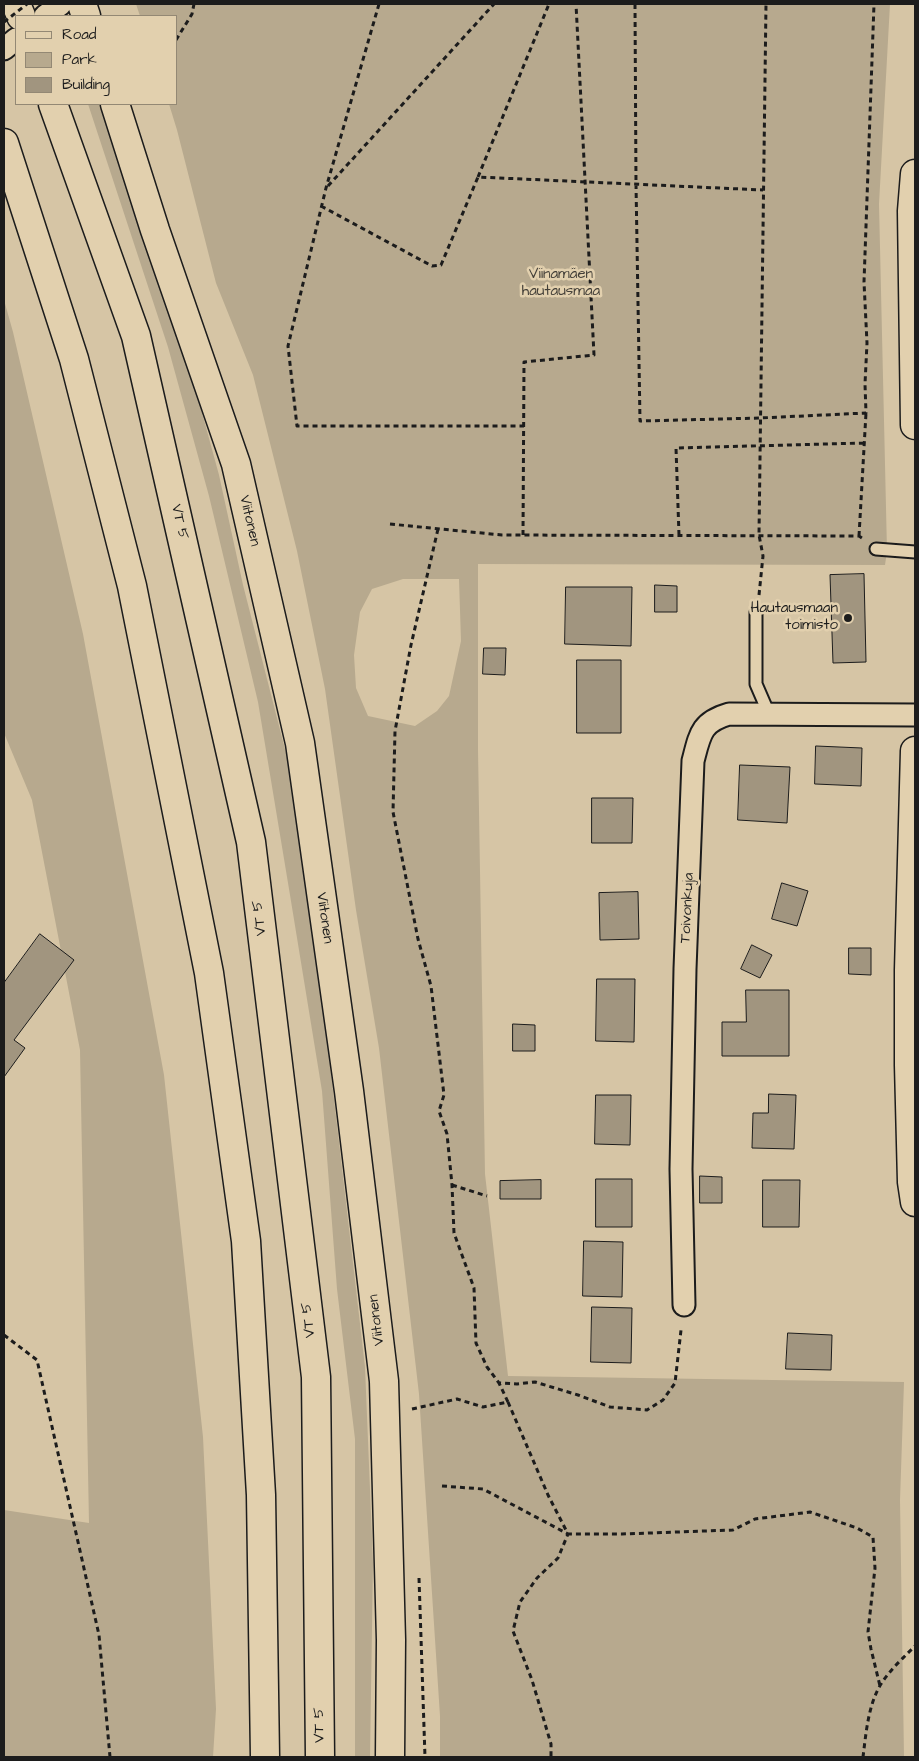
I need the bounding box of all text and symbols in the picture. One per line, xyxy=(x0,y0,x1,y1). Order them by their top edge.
legend xyxy=(15,15,178,105)
text: Road xyxy=(62,24,96,45)
text: Park xyxy=(62,49,97,70)
text: Building xyxy=(62,74,110,95)
park label: Viinamäen hautausmaa xyxy=(522,266,600,301)
street label: Viitonen xyxy=(234,494,264,548)
street label: VT 5 xyxy=(166,503,192,541)
place label: Hautausmaan toimisto xyxy=(750,600,838,635)
marker: Hautausmaan toimisto xyxy=(842,612,854,624)
street label: Toivonkuja xyxy=(677,872,699,944)
street label: Viitonen xyxy=(311,891,337,945)
street label: VT 5 xyxy=(249,899,271,937)
street label: Viitonen xyxy=(365,1293,389,1347)
street label: VT 5 xyxy=(298,1301,320,1339)
street label: VT 5 xyxy=(311,1707,329,1743)

